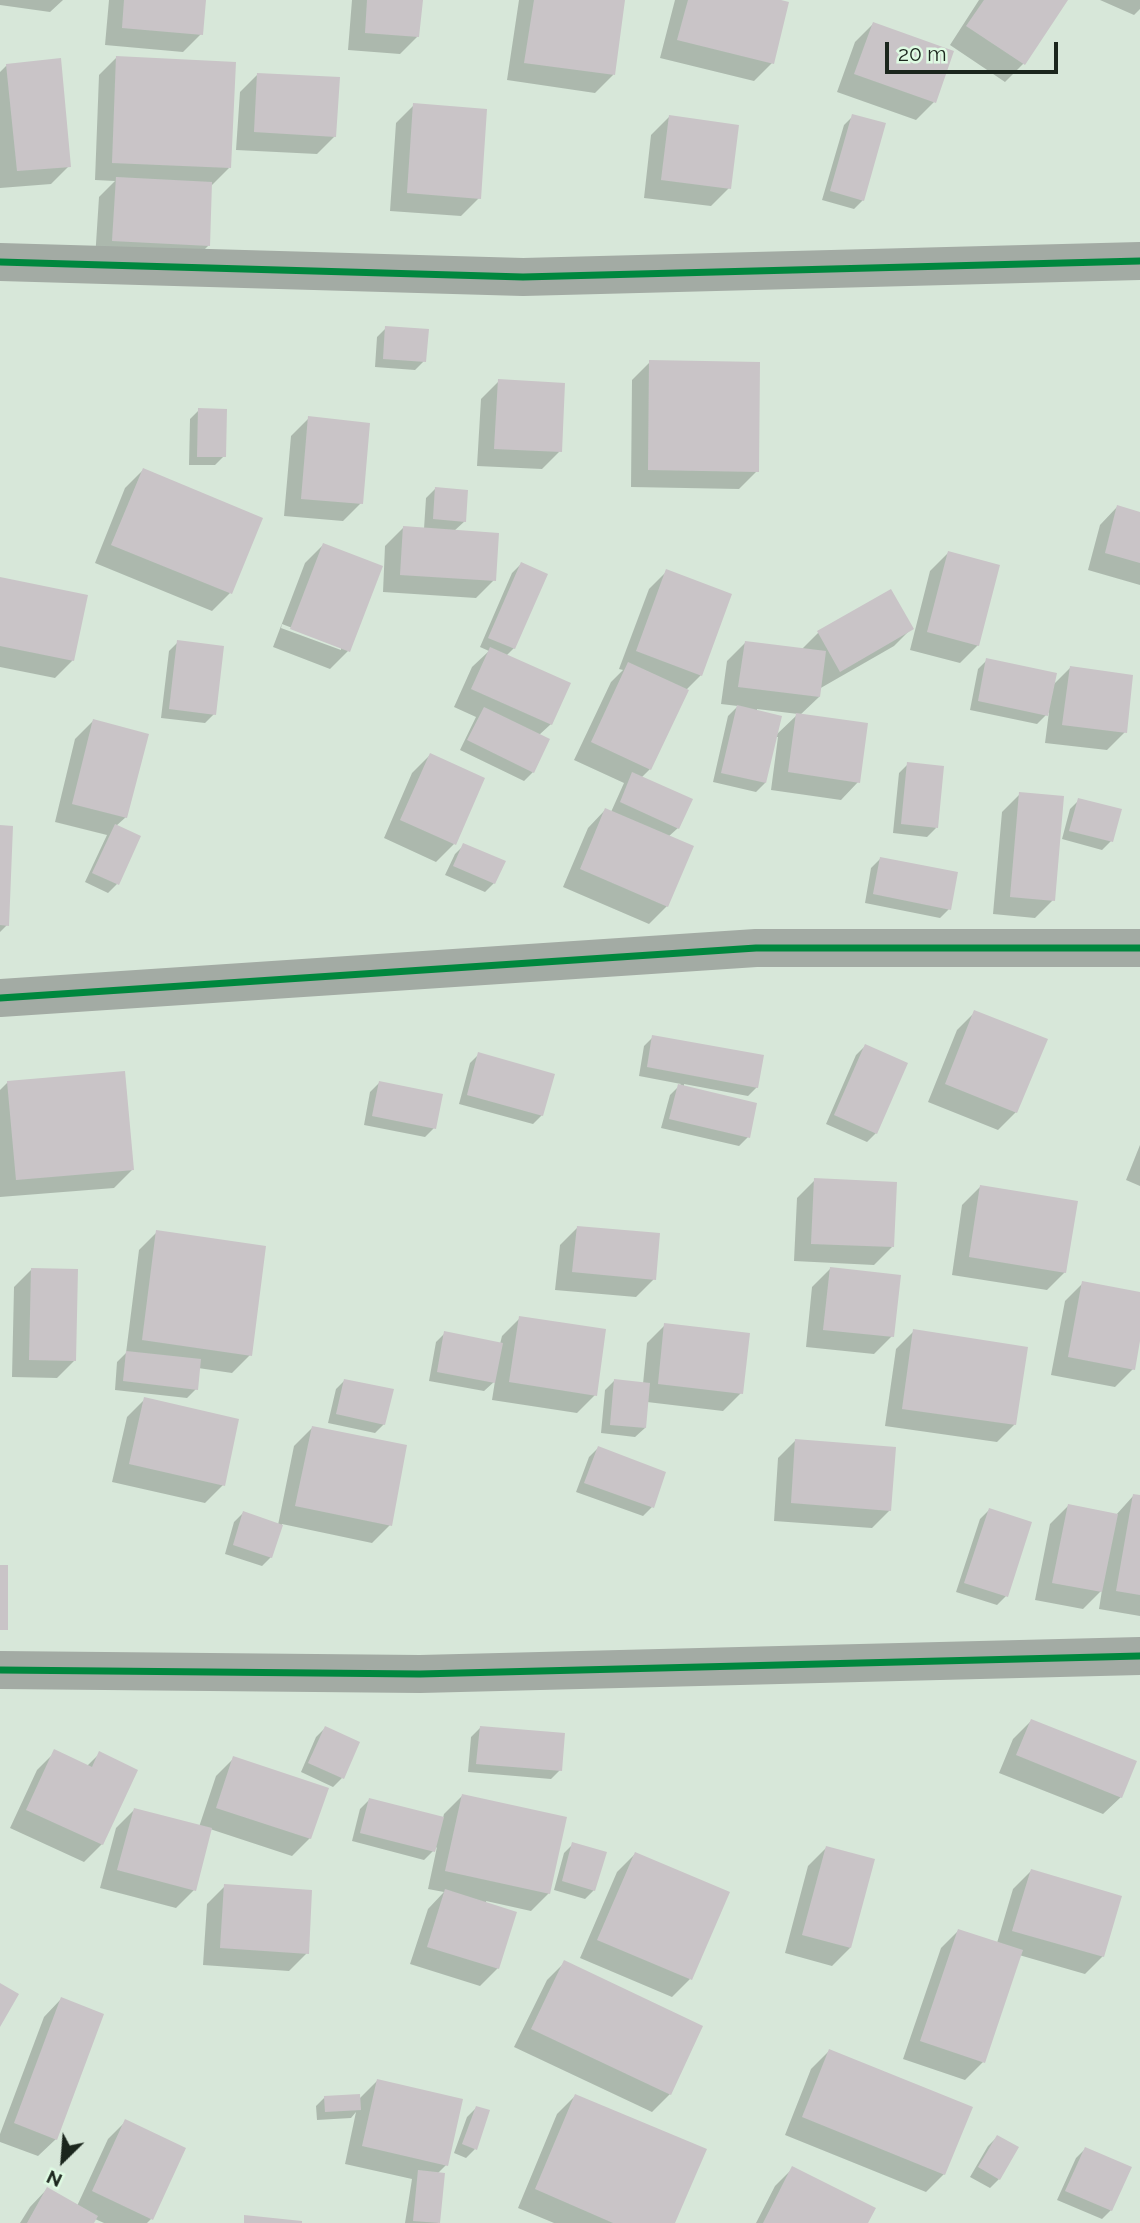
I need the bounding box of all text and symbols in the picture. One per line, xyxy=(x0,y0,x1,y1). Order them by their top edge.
scale bar xyxy=(888,28,1061,72)
text: 20 m xyxy=(898,41,946,66)
north arrow xyxy=(28,2125,98,2195)
text: N xyxy=(43,2166,65,2192)

